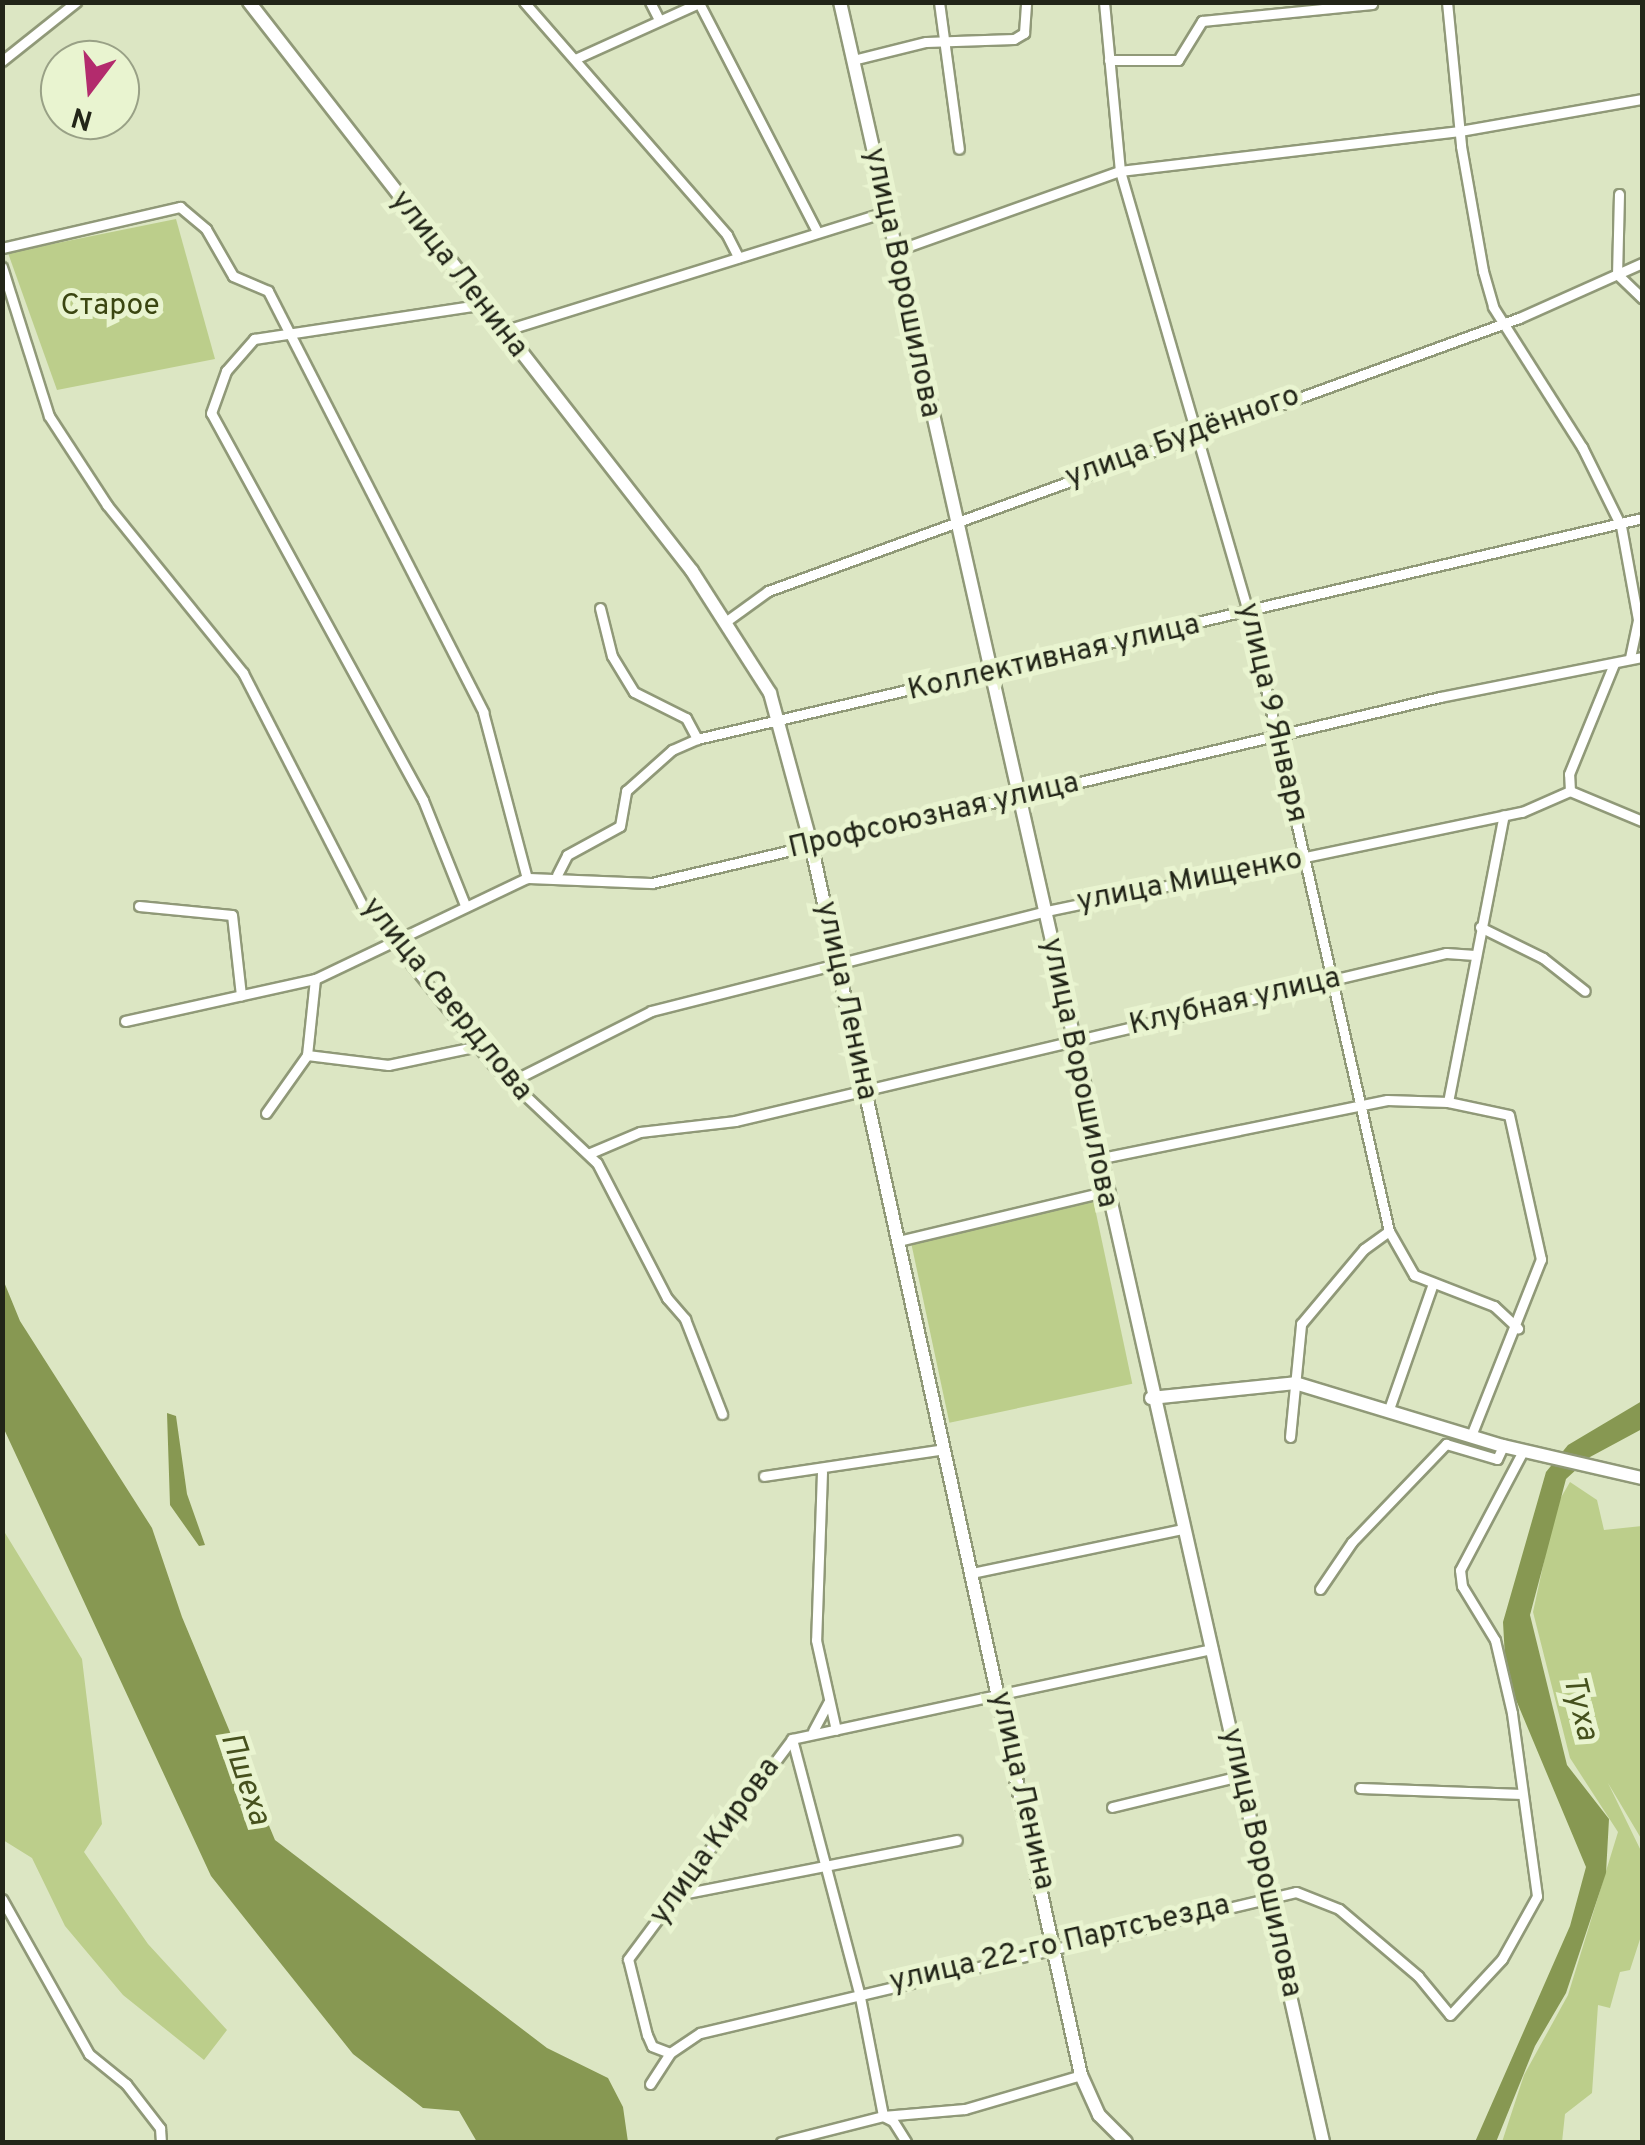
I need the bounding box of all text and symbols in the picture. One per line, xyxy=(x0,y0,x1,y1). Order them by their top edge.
north arrow xyxy=(40,40,140,140)
text: N xyxy=(68,97,97,137)
street label: улица Ворошилова xyxy=(855,145,947,421)
street label: улица Ленина xyxy=(382,184,534,366)
park label: Старое xyxy=(60,289,160,325)
street label: улица Будённого xyxy=(1061,379,1305,497)
street label: улица 9 Января xyxy=(1228,600,1314,826)
street label: Коллективная улица xyxy=(905,608,1203,710)
street label: Профсоюзная улица xyxy=(785,766,1083,868)
street label: улица Мищенко xyxy=(1074,843,1306,921)
street label: улица Свердлова xyxy=(353,891,539,1109)
street label: улица Ленина xyxy=(806,898,884,1104)
street label: улица Ворошилова xyxy=(1032,935,1124,1211)
street label: Клубная улица xyxy=(1126,961,1344,1045)
water label: Туха xyxy=(1552,1671,1606,1745)
street label: улица Ленина xyxy=(981,1688,1061,1894)
street label: улица Ворошилова xyxy=(1212,1725,1308,2001)
water label: Пшеха xyxy=(210,1728,278,1830)
street label: улица Кирова xyxy=(643,1751,789,1933)
street label: улица 22-го Партсъезда xyxy=(887,1888,1233,2002)

